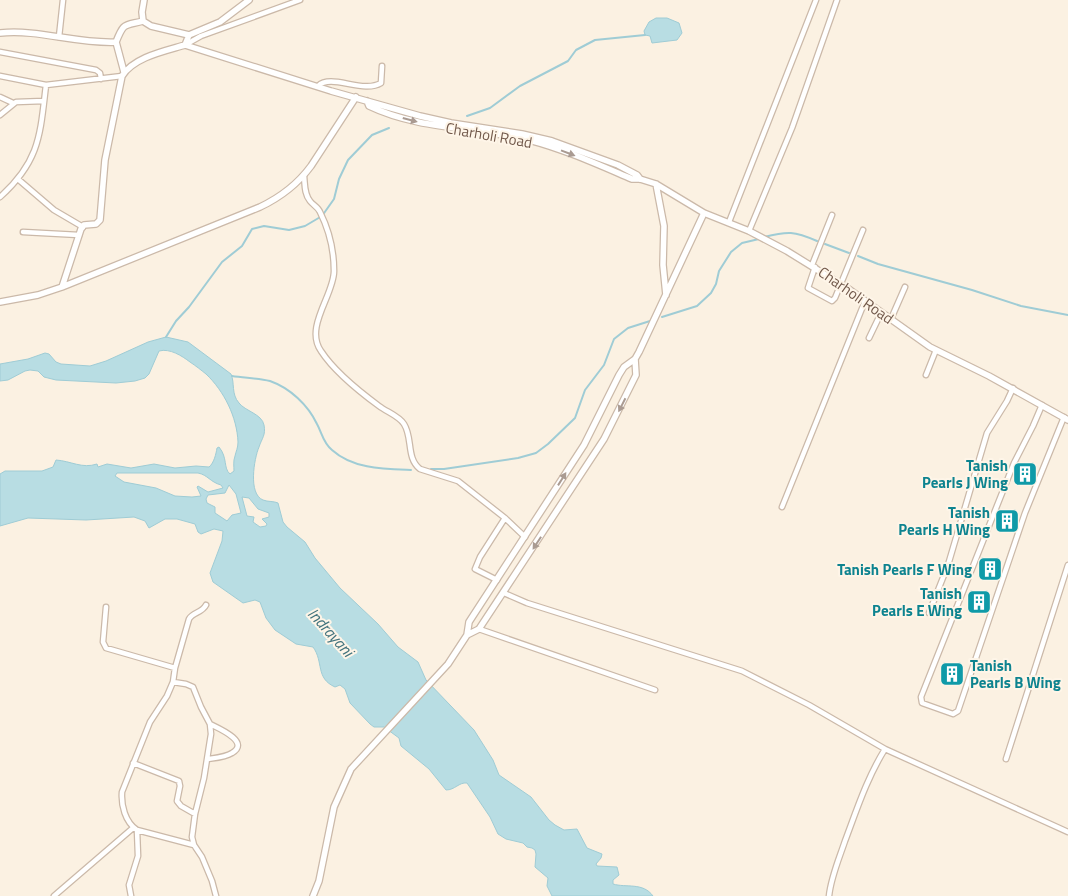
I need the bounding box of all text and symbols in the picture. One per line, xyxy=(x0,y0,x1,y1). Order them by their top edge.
one-way arrow xyxy=(402,116,417,124)
street label: Charholi Road xyxy=(444,116,534,154)
one-way arrow xyxy=(561,150,576,158)
street label: Charholi Road xyxy=(814,261,898,329)
one-way arrow xyxy=(618,397,626,412)
place label: Tanish Pearls J Wing xyxy=(922,454,1008,494)
building icon: Tanish Pearls J Wing xyxy=(1012,461,1038,487)
one-way arrow xyxy=(558,472,567,485)
place label: Tanish Pearls H Wing xyxy=(898,501,990,541)
building icon: Tanish Pearls H Wing xyxy=(994,508,1020,534)
one-way arrow xyxy=(532,536,542,550)
building icon: Tanish Pearls F Wing xyxy=(977,556,1003,582)
place label: Tanish Pearls F Wing xyxy=(837,558,972,581)
place label: Tanish Pearls E Wing xyxy=(872,582,962,622)
building icon: Tanish Pearls E Wing xyxy=(966,589,992,615)
water label: Indrayani xyxy=(302,602,361,663)
place label: Tanish Pearls B Wing xyxy=(970,654,1061,694)
building icon: Tanish Pearls B Wing xyxy=(939,661,965,687)

